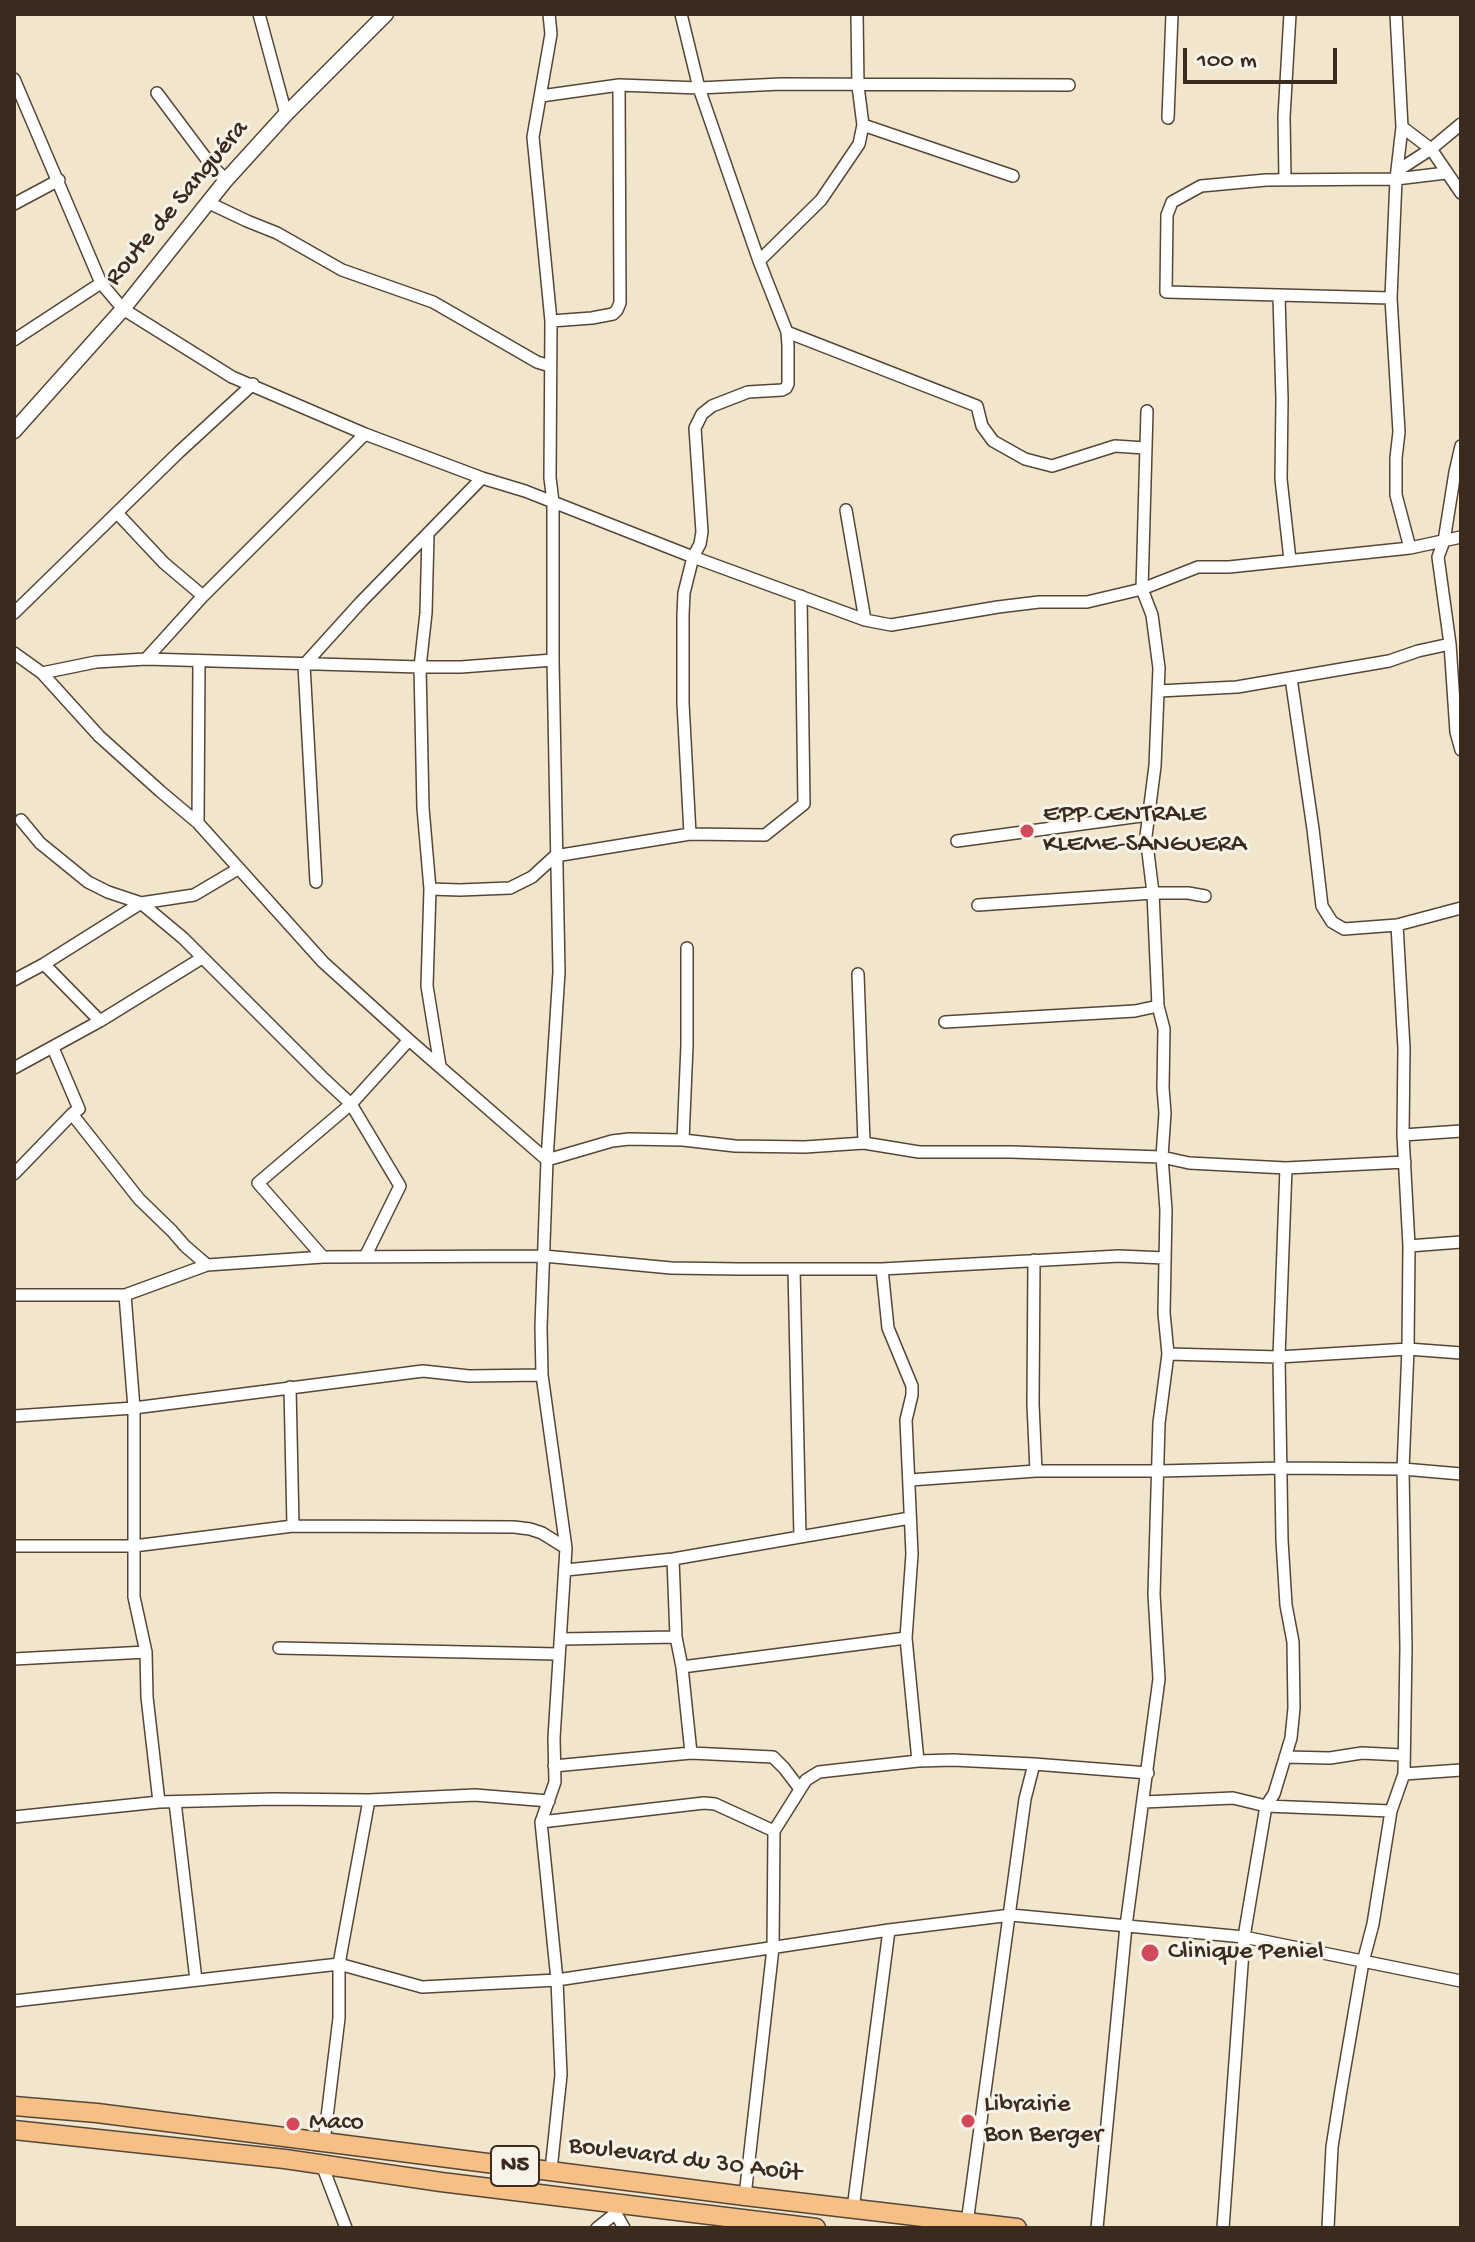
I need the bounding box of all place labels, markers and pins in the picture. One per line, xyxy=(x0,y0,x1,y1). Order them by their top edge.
place label: EPP CENTRALE KLEME-SANGUERA xyxy=(1043,800,1246,862)
marker: EPP CENTRALE KLEME-SANGUERA xyxy=(1018,822,1036,840)
place label: Clinique Peniel xyxy=(1168,1937,1324,1969)
marker: Clinique Peniel xyxy=(1139,1942,1161,1964)
place label: Librairie Bon Berger xyxy=(984,2090,1103,2152)
place label: Maco xyxy=(309,2108,364,2140)
marker: Librairie Bon Berger xyxy=(959,2112,977,2130)
marker: Maco xyxy=(284,2115,302,2133)

